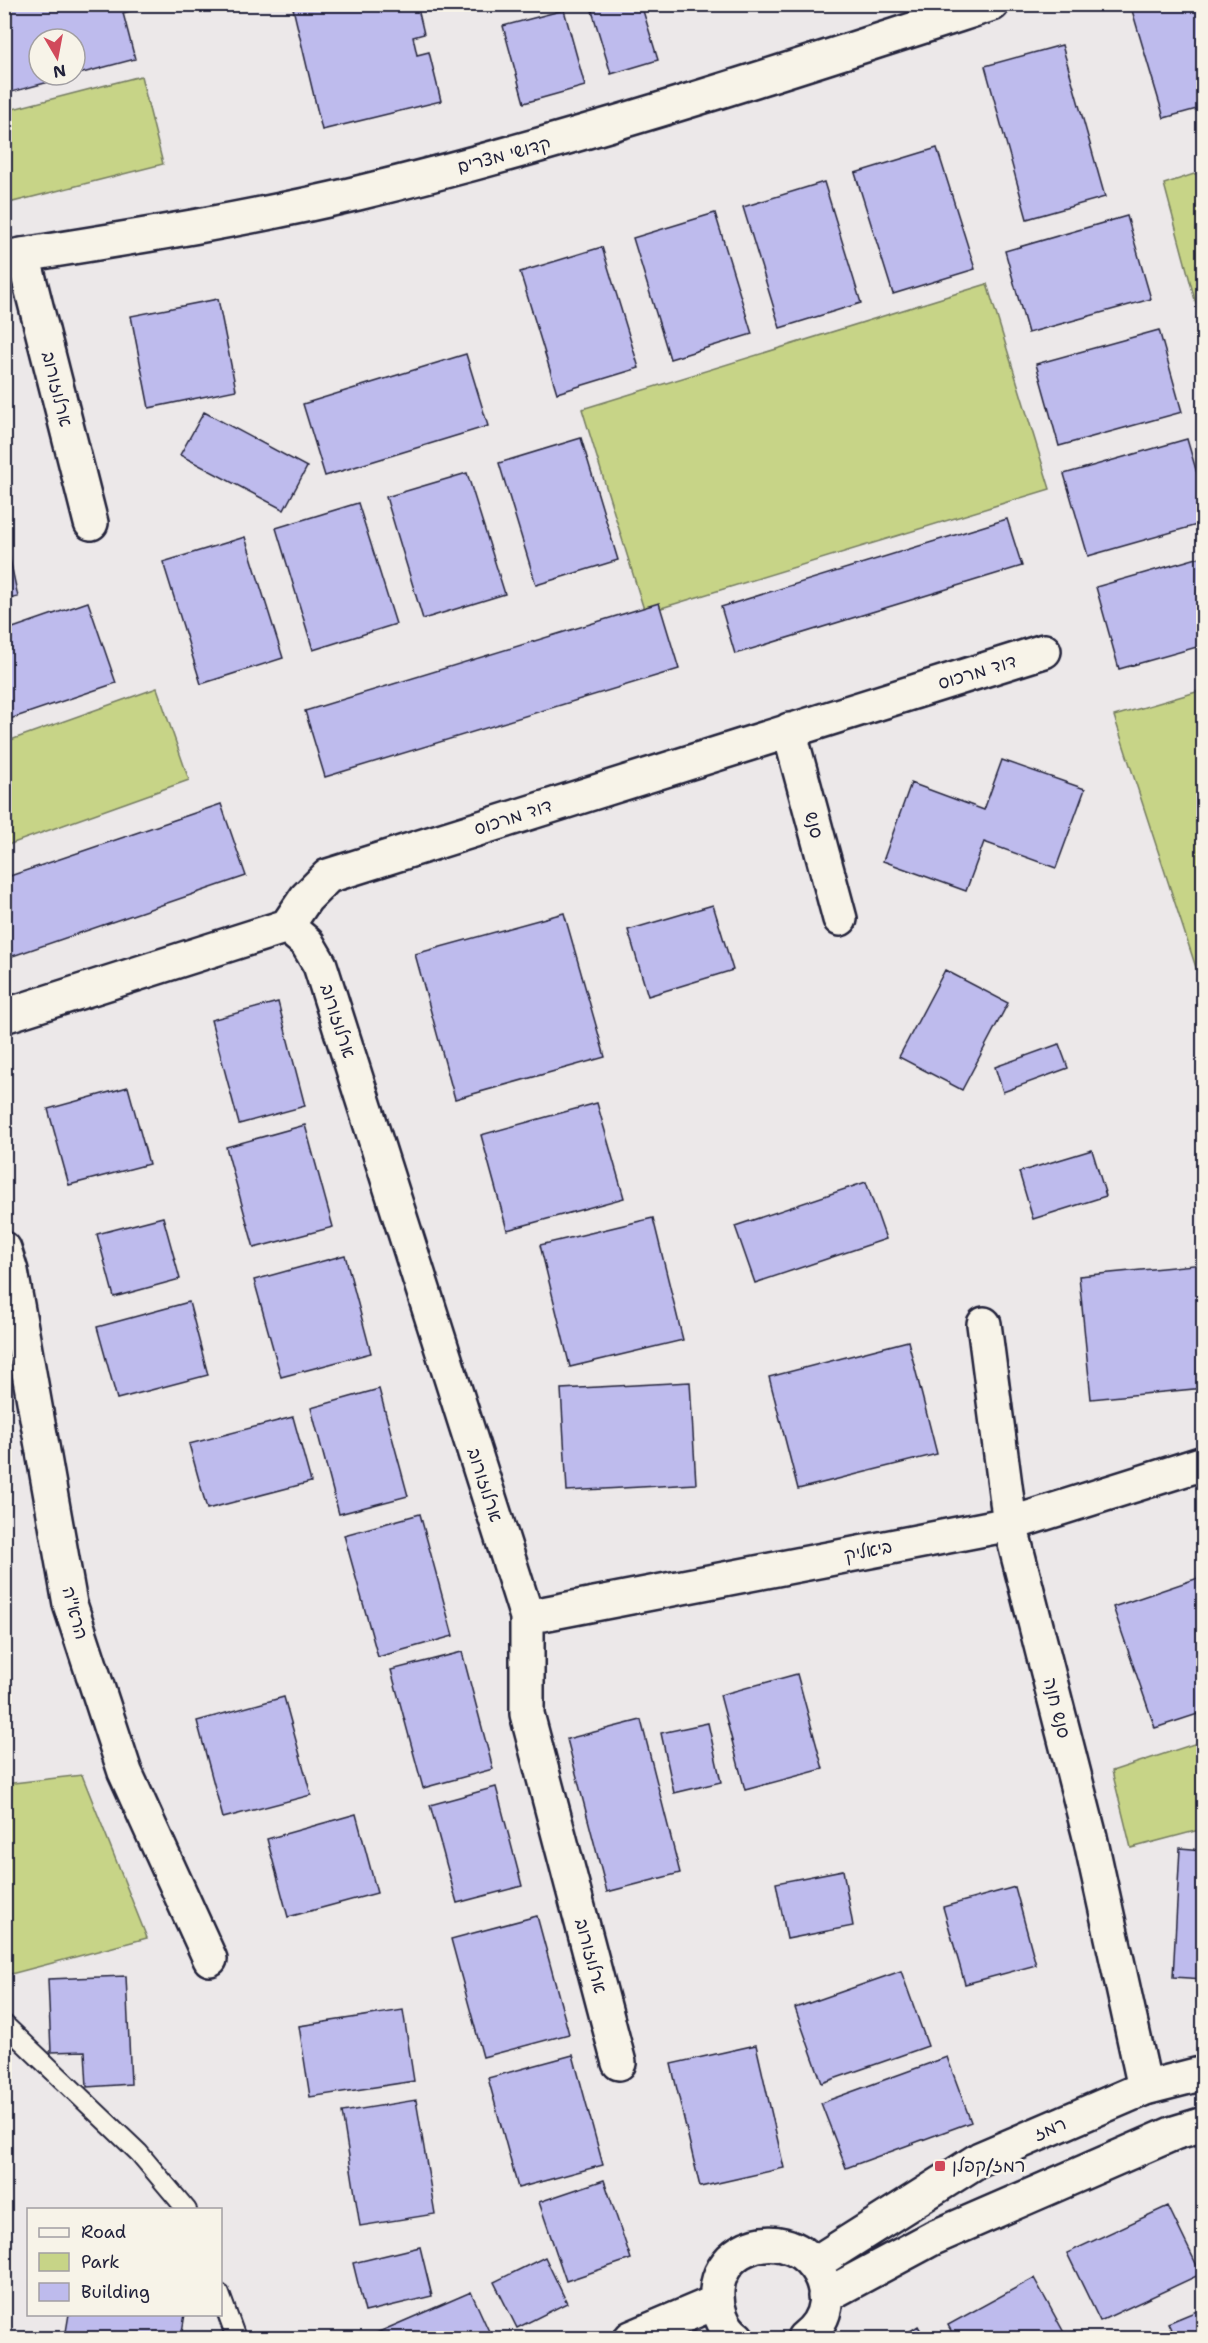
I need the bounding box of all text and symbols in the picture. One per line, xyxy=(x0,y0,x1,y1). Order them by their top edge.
north arrow xyxy=(27,27,87,87)
text: N xyxy=(51,60,68,83)
street label: קדושי מצרים xyxy=(455,131,553,179)
street label: ארלוזורוב xyxy=(36,349,78,429)
street label: דוד מרכוס xyxy=(935,649,1019,695)
street label: דוד מרכוס xyxy=(471,793,555,841)
street label: סנש xyxy=(799,809,829,841)
street label: ארלוזורוב xyxy=(315,981,361,1061)
street label: ארלוזורוב xyxy=(462,1445,508,1525)
street label: ביאליק xyxy=(842,1535,894,1567)
street label: הרא"ה xyxy=(56,1584,94,1642)
street label: סנש חנה xyxy=(1038,1675,1076,1741)
street label: ארלוזורוב xyxy=(569,1916,613,1996)
street label: רמז xyxy=(1030,2111,1070,2147)
place label: רמז/קפלן xyxy=(952,2154,1025,2178)
marker: רמז/קפלן xyxy=(933,2159,947,2173)
legend xyxy=(27,2208,222,2316)
text: Road xyxy=(81,2220,126,2244)
text: Park xyxy=(81,2250,120,2274)
text: Building xyxy=(81,2280,150,2304)

